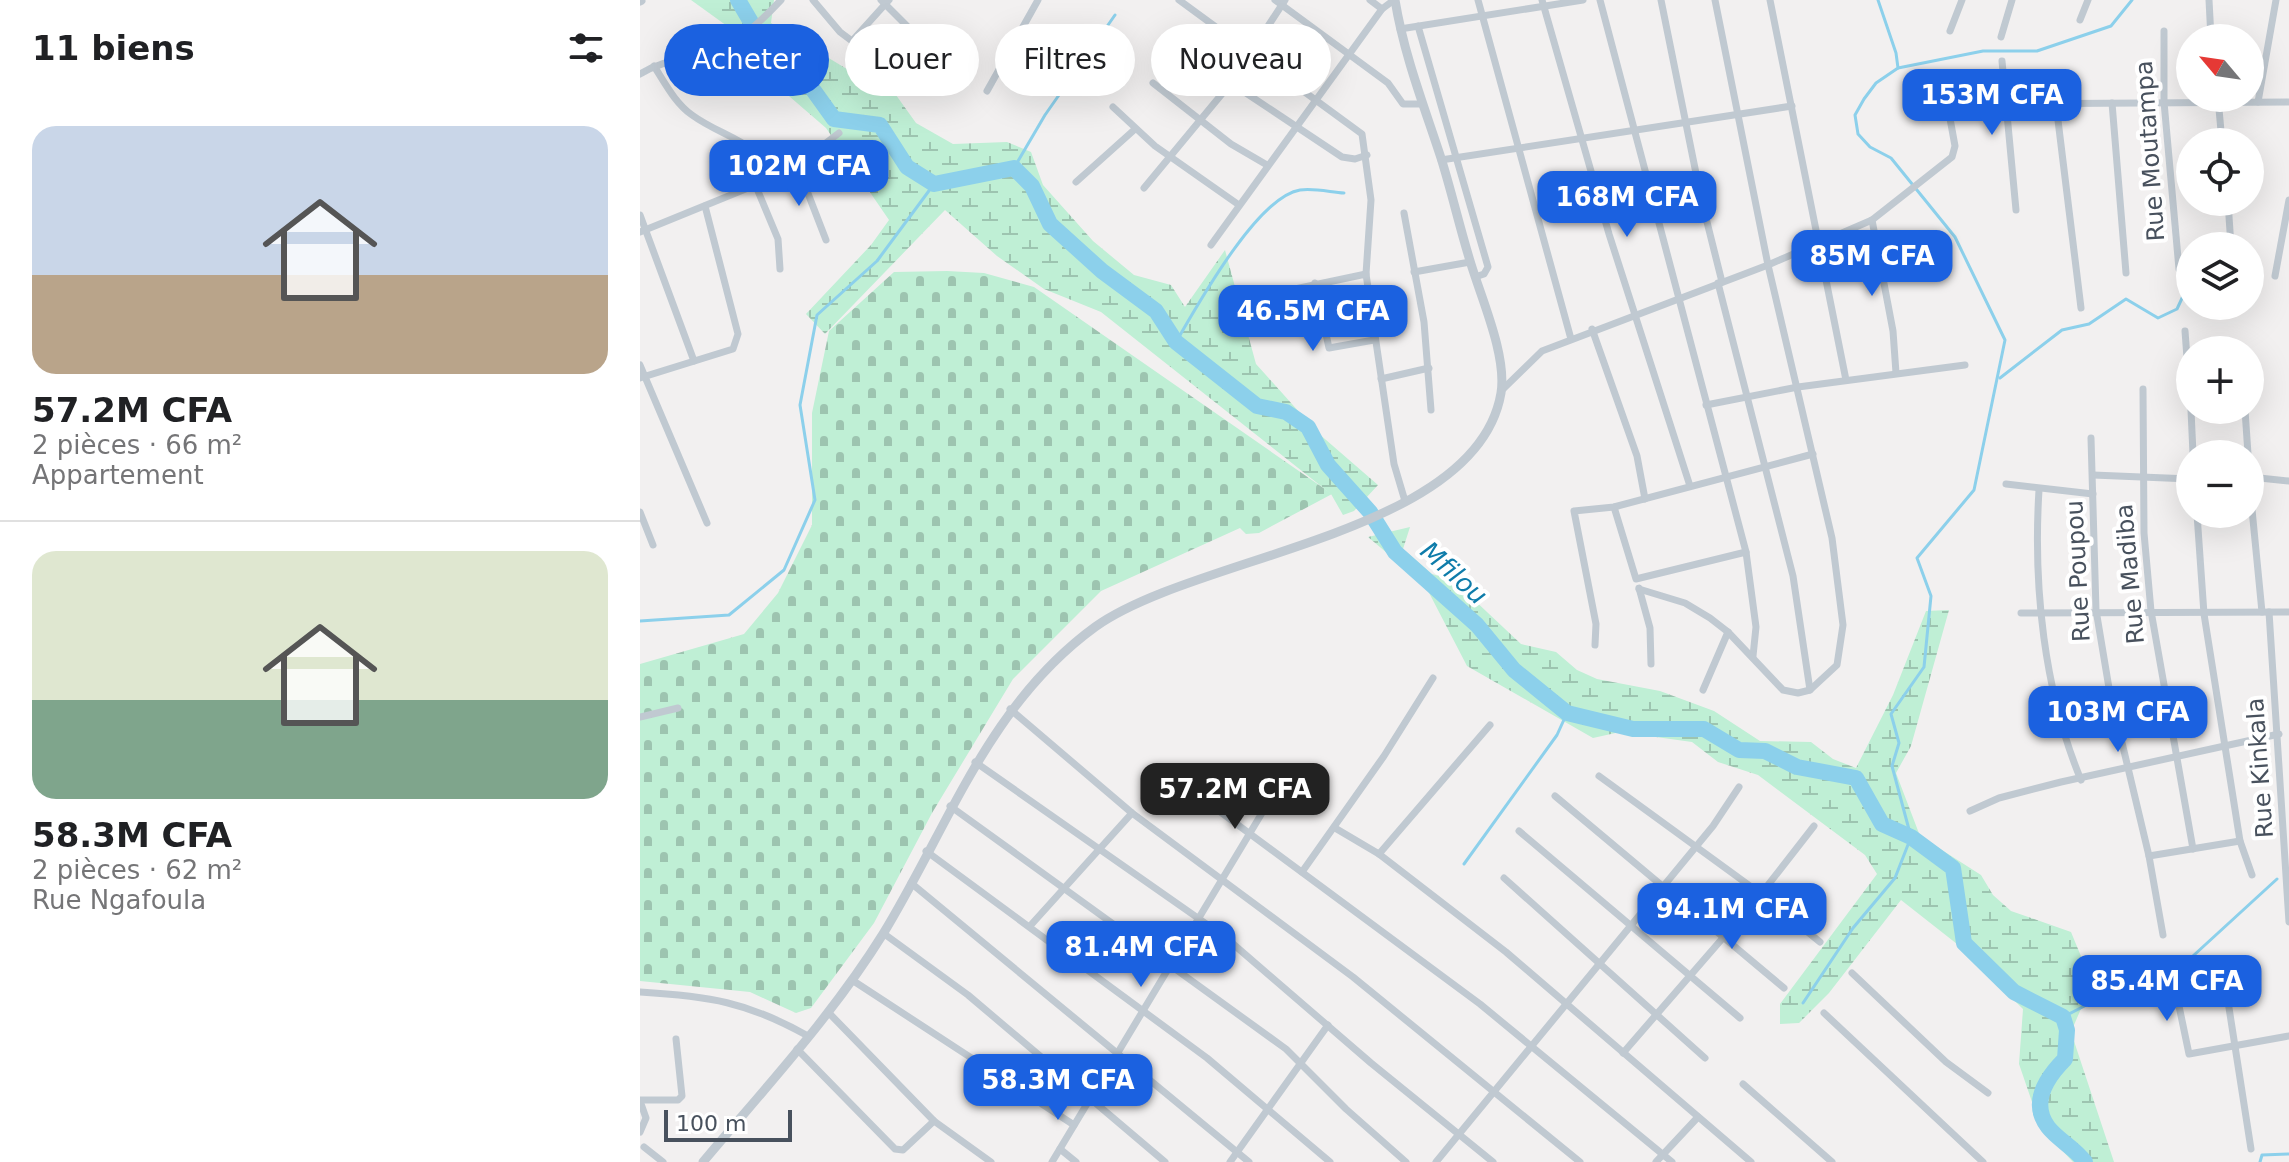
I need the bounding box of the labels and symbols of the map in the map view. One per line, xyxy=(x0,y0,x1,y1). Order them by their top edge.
north arrow xyxy=(2176,24,2264,112)
street label: Rue Moutampa xyxy=(2130,60,2170,242)
pin: 153M CFA xyxy=(1909,69,2075,137)
pin: 102M CFA xyxy=(716,140,882,208)
pin: 168M CFA xyxy=(1544,171,1710,239)
pin: 85M CFA xyxy=(1798,230,1946,298)
pin: 46.5M CFA xyxy=(1221,285,1405,353)
street label: Rue Poupou xyxy=(2060,499,2096,643)
street label: Rue Madiba xyxy=(2110,503,2150,645)
water label: Mfilou xyxy=(1415,535,1493,611)
pin: 103M CFA xyxy=(2035,686,2201,754)
street label: Rue Kinkala xyxy=(2241,697,2279,839)
pin: 57.2M CFA xyxy=(1143,763,1327,831)
pin: 94.1M CFA xyxy=(1640,883,1824,951)
pin: 81.4M CFA xyxy=(1049,921,1233,989)
pin: 85.4M CFA xyxy=(2075,955,2259,1023)
pin: 58.3M CFA xyxy=(966,1054,1150,1122)
scale bar xyxy=(664,1106,792,1142)

